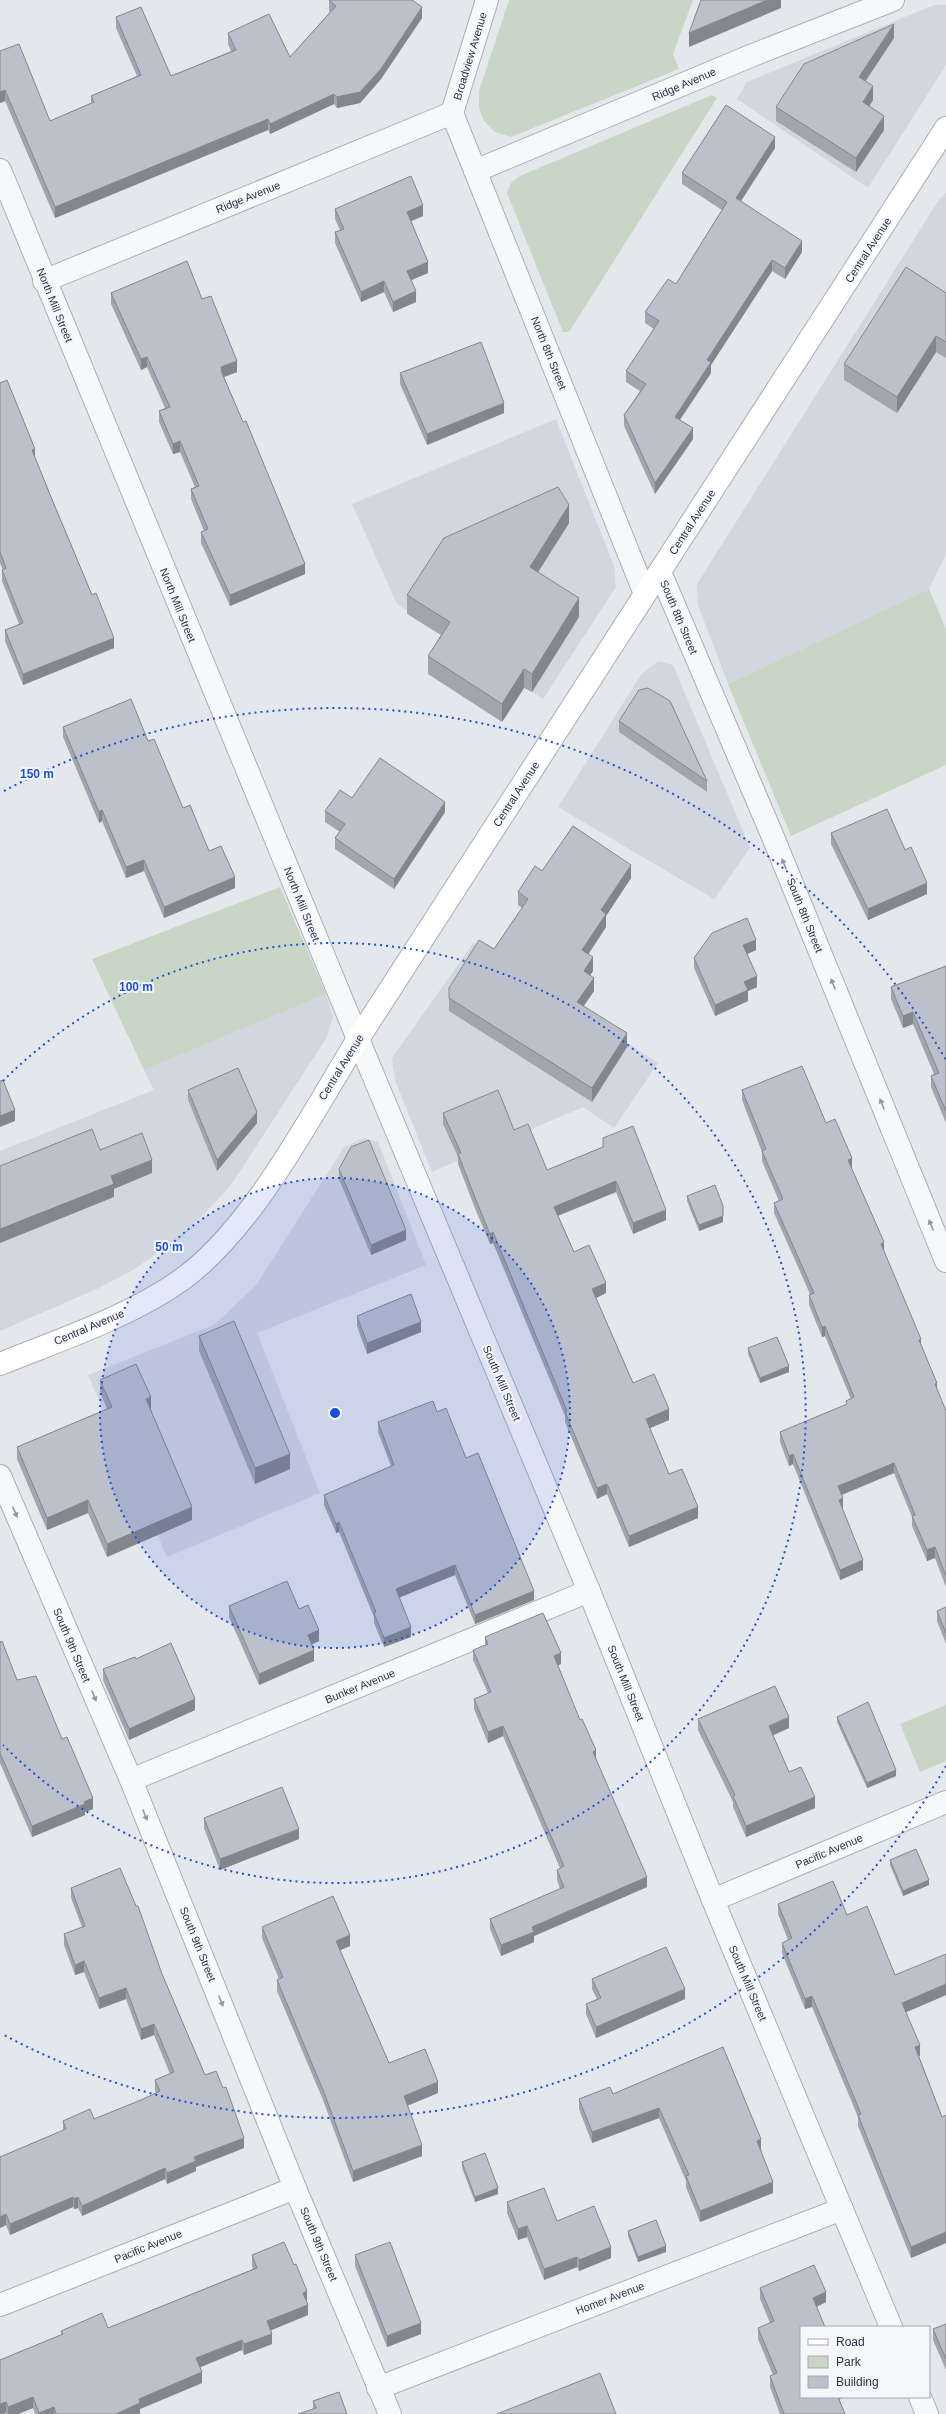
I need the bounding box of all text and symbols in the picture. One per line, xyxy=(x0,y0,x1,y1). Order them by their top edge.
street label: Broadview Avenue xyxy=(451,11,489,101)
street label: Ridge Avenue xyxy=(650,65,718,103)
street label: Ridge Avenue xyxy=(214,179,282,215)
street label: Central Avenue xyxy=(843,215,893,285)
street label: North Mill Street xyxy=(35,266,75,344)
street label: North 8th Street xyxy=(529,315,569,391)
street label: Central Avenue xyxy=(667,487,717,557)
street label: North Mill Street xyxy=(158,566,198,644)
street label: South 8th Street xyxy=(658,578,700,656)
street label: Central Avenue xyxy=(491,759,541,829)
text: 150 m xyxy=(20,767,54,781)
one-way arrow xyxy=(780,857,786,869)
street label: North Mill Street xyxy=(282,865,322,943)
street label: South 8th Street xyxy=(785,876,825,954)
one-way arrow xyxy=(830,979,836,990)
text: 100 m xyxy=(119,980,153,994)
street label: Central Avenue xyxy=(316,1032,366,1102)
one-way arrow xyxy=(879,1099,885,1110)
one-way arrow xyxy=(928,1218,934,1230)
text: 50 m xyxy=(155,1240,183,1254)
street label: Central Avenue xyxy=(52,1307,126,1347)
street label: South Mill Street xyxy=(481,1344,523,1422)
centre of rings xyxy=(328,1406,342,1420)
one-way arrow xyxy=(12,1507,18,1518)
street label: South 9th Street xyxy=(51,1606,93,1684)
street label: South Mill Street xyxy=(605,1643,647,1723)
street label: Bunker Avenue xyxy=(323,1666,397,1706)
one-way arrow xyxy=(91,1690,97,1701)
one-way arrow xyxy=(142,1810,148,1821)
street label: Pacific Avenue xyxy=(794,1831,864,1871)
street label: South 9th Street xyxy=(178,1905,218,1983)
street label: South Mill Street xyxy=(727,1944,769,2022)
one-way arrow xyxy=(218,1995,224,2007)
street label: South 9th Street xyxy=(298,2205,340,2283)
street label: Pacific Avenue xyxy=(112,2227,184,2265)
street label: Homer Avenue xyxy=(574,2279,646,2317)
legend xyxy=(800,2326,930,2398)
text: Road xyxy=(836,2335,865,2349)
text: Park xyxy=(836,2355,862,2369)
text: Building xyxy=(836,2375,879,2389)

